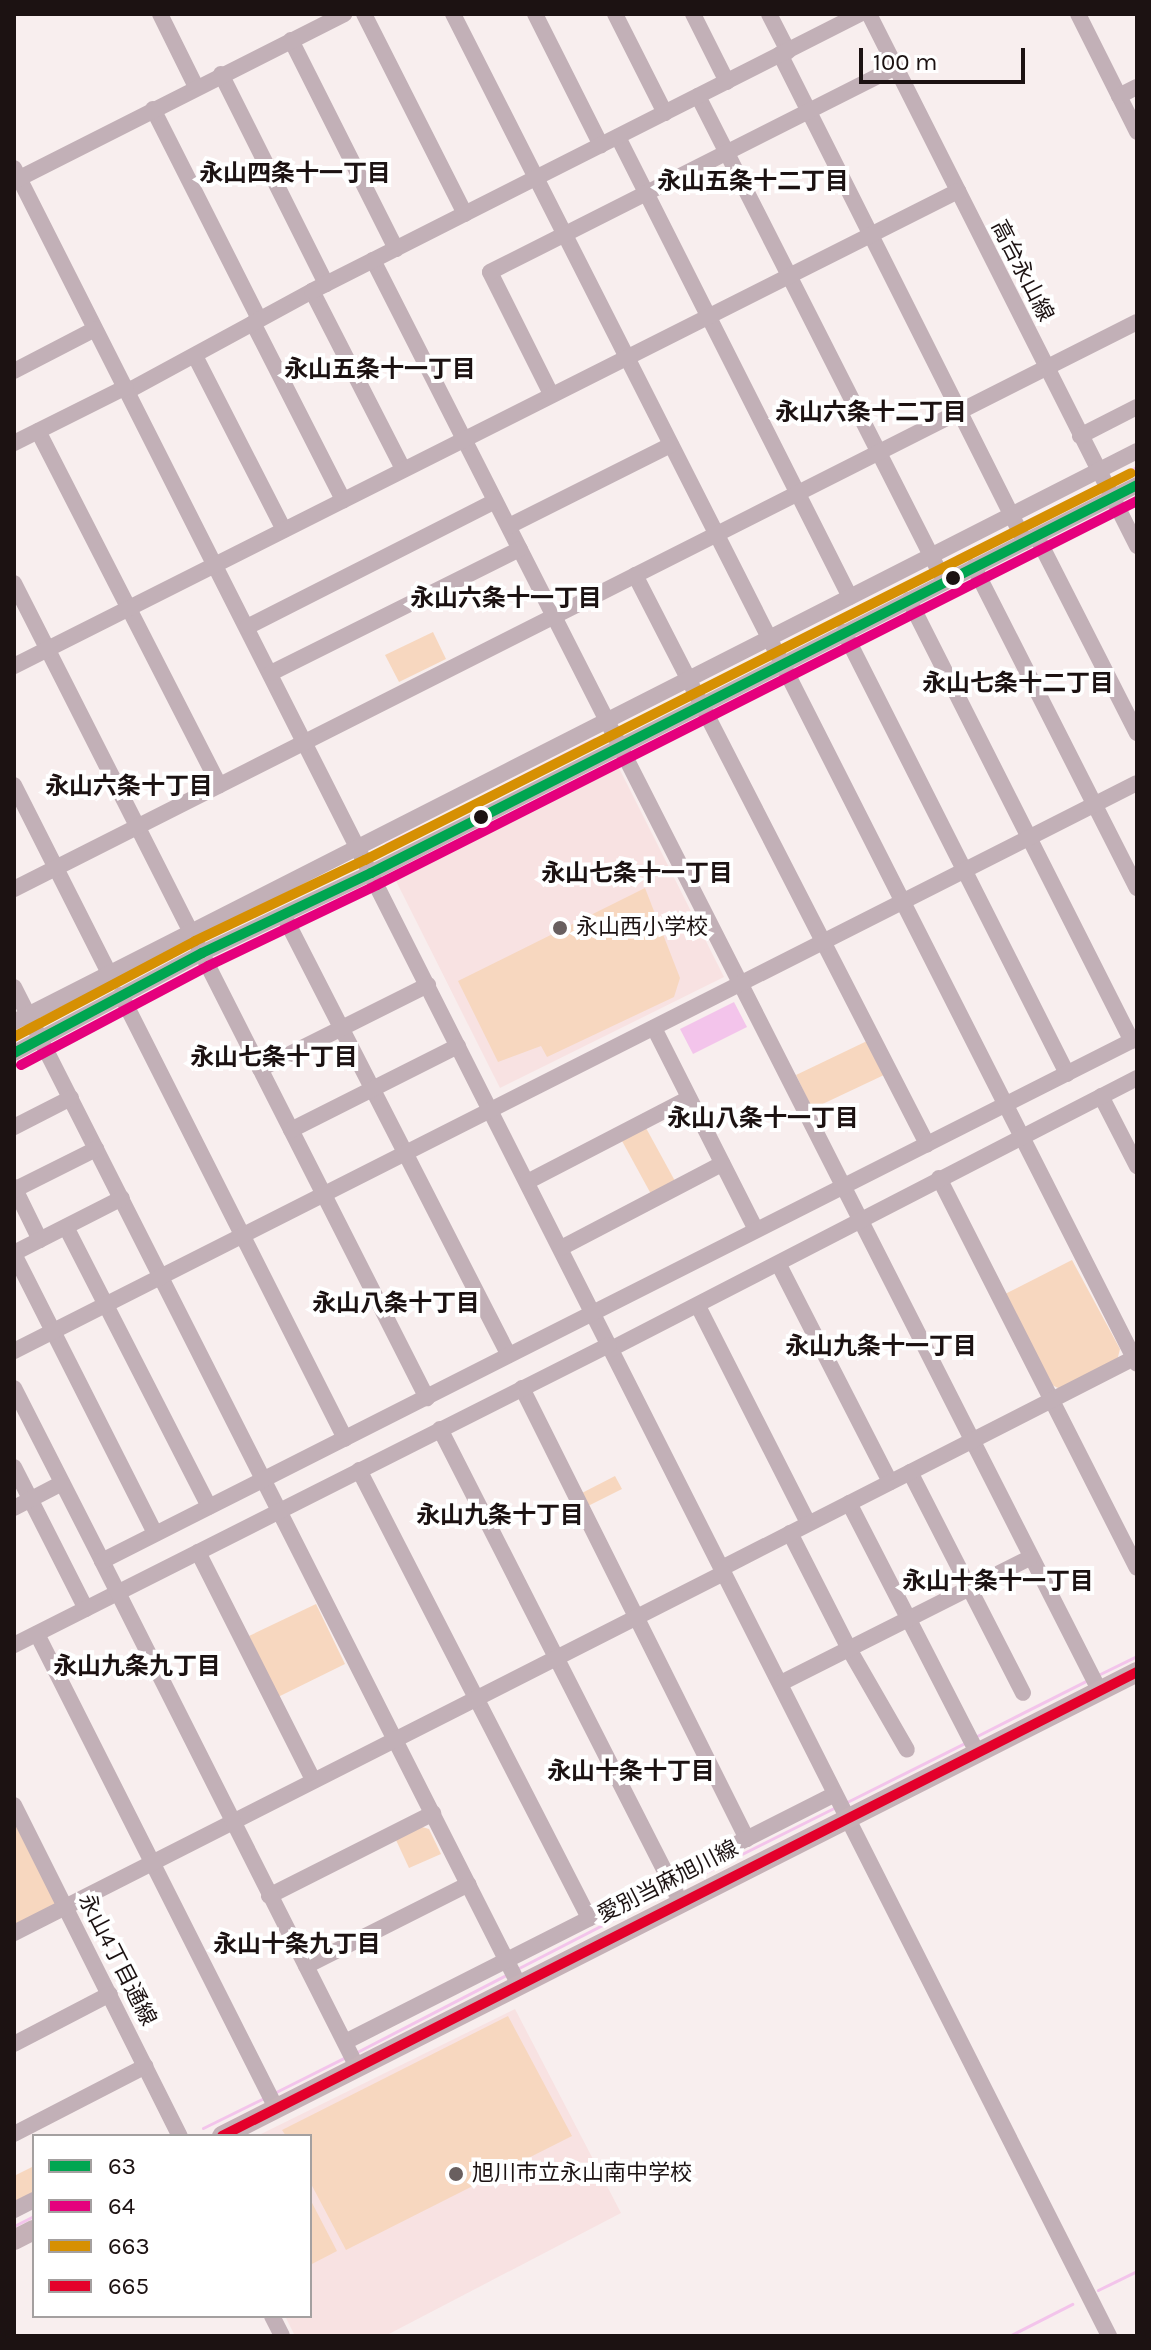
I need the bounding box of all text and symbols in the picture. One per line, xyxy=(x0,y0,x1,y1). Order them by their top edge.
scale bar xyxy=(863,32,1029,82)
text: 100 m xyxy=(873,48,938,76)
district label: 永山四条十一丁目 xyxy=(199,160,391,188)
district label: 永山五条十二丁目 xyxy=(657,168,849,196)
street label: 高台永山線 xyxy=(985,216,1059,326)
district label: 永山五条十一丁目 xyxy=(284,356,476,384)
district label: 永山六条十二丁目 xyxy=(775,399,967,427)
unlabelled marker xyxy=(945,570,961,586)
district label: 永山六条十一丁目 xyxy=(410,585,602,613)
district label: 永山七条十二丁目 xyxy=(922,670,1114,698)
district label: 永山六条十丁目 xyxy=(45,773,213,801)
unlabelled marker xyxy=(473,809,489,825)
district label: 永山七条十一丁目 xyxy=(541,860,733,888)
place label: 永山西小学校 xyxy=(576,915,708,941)
marker: 永山西小学校 xyxy=(551,919,569,937)
district label: 永山七条十丁目 xyxy=(190,1044,358,1072)
district label: 永山八条十一丁目 xyxy=(667,1105,859,1133)
district label: 永山八条十丁目 xyxy=(312,1290,480,1318)
district label: 永山九条十一丁目 xyxy=(785,1333,977,1361)
district label: 永山九条十丁目 xyxy=(416,1502,584,1530)
district label: 永山十条十一丁目 xyxy=(902,1568,1094,1596)
district label: 永山九条九丁目 xyxy=(53,1653,221,1681)
district label: 永山十条十丁目 xyxy=(547,1758,715,1786)
street label: 愛別当麻旭川線 xyxy=(593,1835,743,1929)
street label: 永山4丁目通線 xyxy=(72,1890,162,2030)
district label: 永山十条九丁目 xyxy=(213,1931,381,1959)
legend xyxy=(32,2134,312,2318)
text: 63 xyxy=(108,2152,136,2180)
place label: 旭川市立永山南中学校 xyxy=(472,2161,692,2187)
marker: 旭川市立永山南中学校 xyxy=(447,2165,465,2183)
text: 64 xyxy=(108,2192,135,2220)
text: 663 xyxy=(108,2232,150,2260)
text: 665 xyxy=(108,2272,149,2300)

